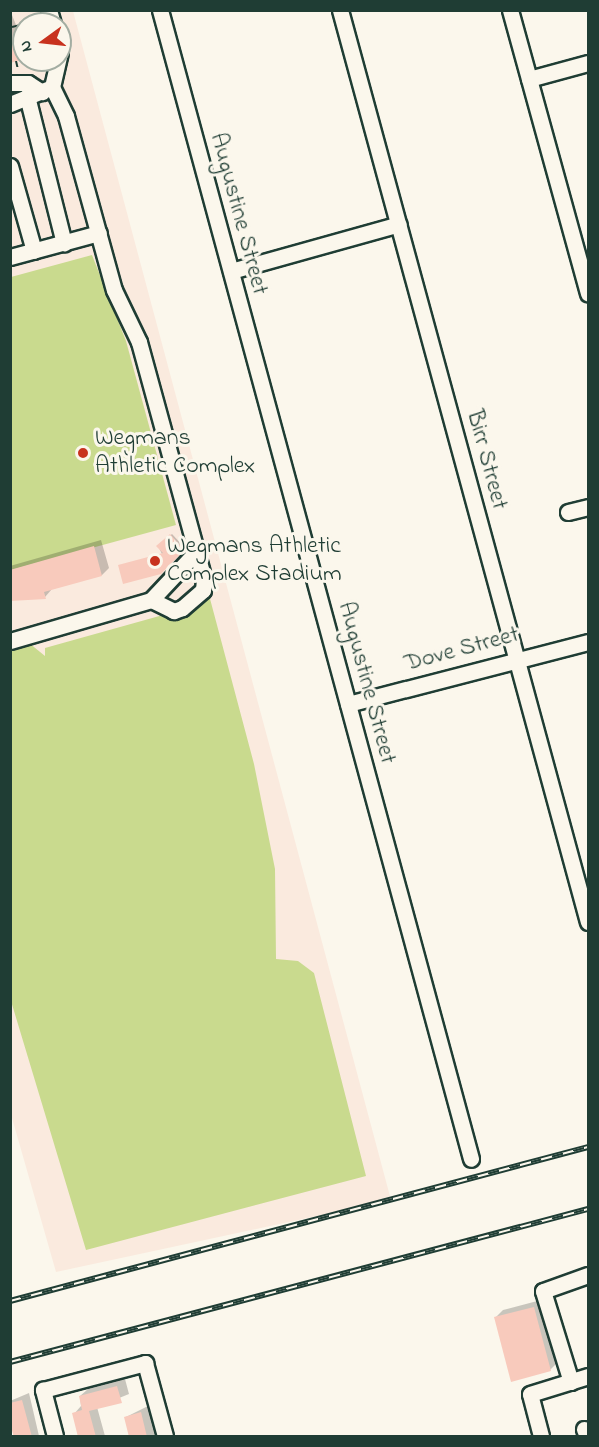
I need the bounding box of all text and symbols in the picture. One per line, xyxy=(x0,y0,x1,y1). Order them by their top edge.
north arrow xyxy=(12,12,72,72)
text: N xyxy=(14,38,40,54)
street label: Augustine Street xyxy=(203,130,273,298)
street label: Birr Street xyxy=(459,407,513,513)
place label: Wegmans Athletic Complex xyxy=(95,425,255,481)
marker: Wegmans Athletic Complex xyxy=(76,446,90,460)
place label: Wegmans Athletic Complex Stadium xyxy=(167,533,342,589)
marker: Wegmans Athletic Complex Stadium xyxy=(148,554,162,568)
street label: Augustine Street xyxy=(331,599,401,767)
street label: Dove Street xyxy=(402,621,522,679)

